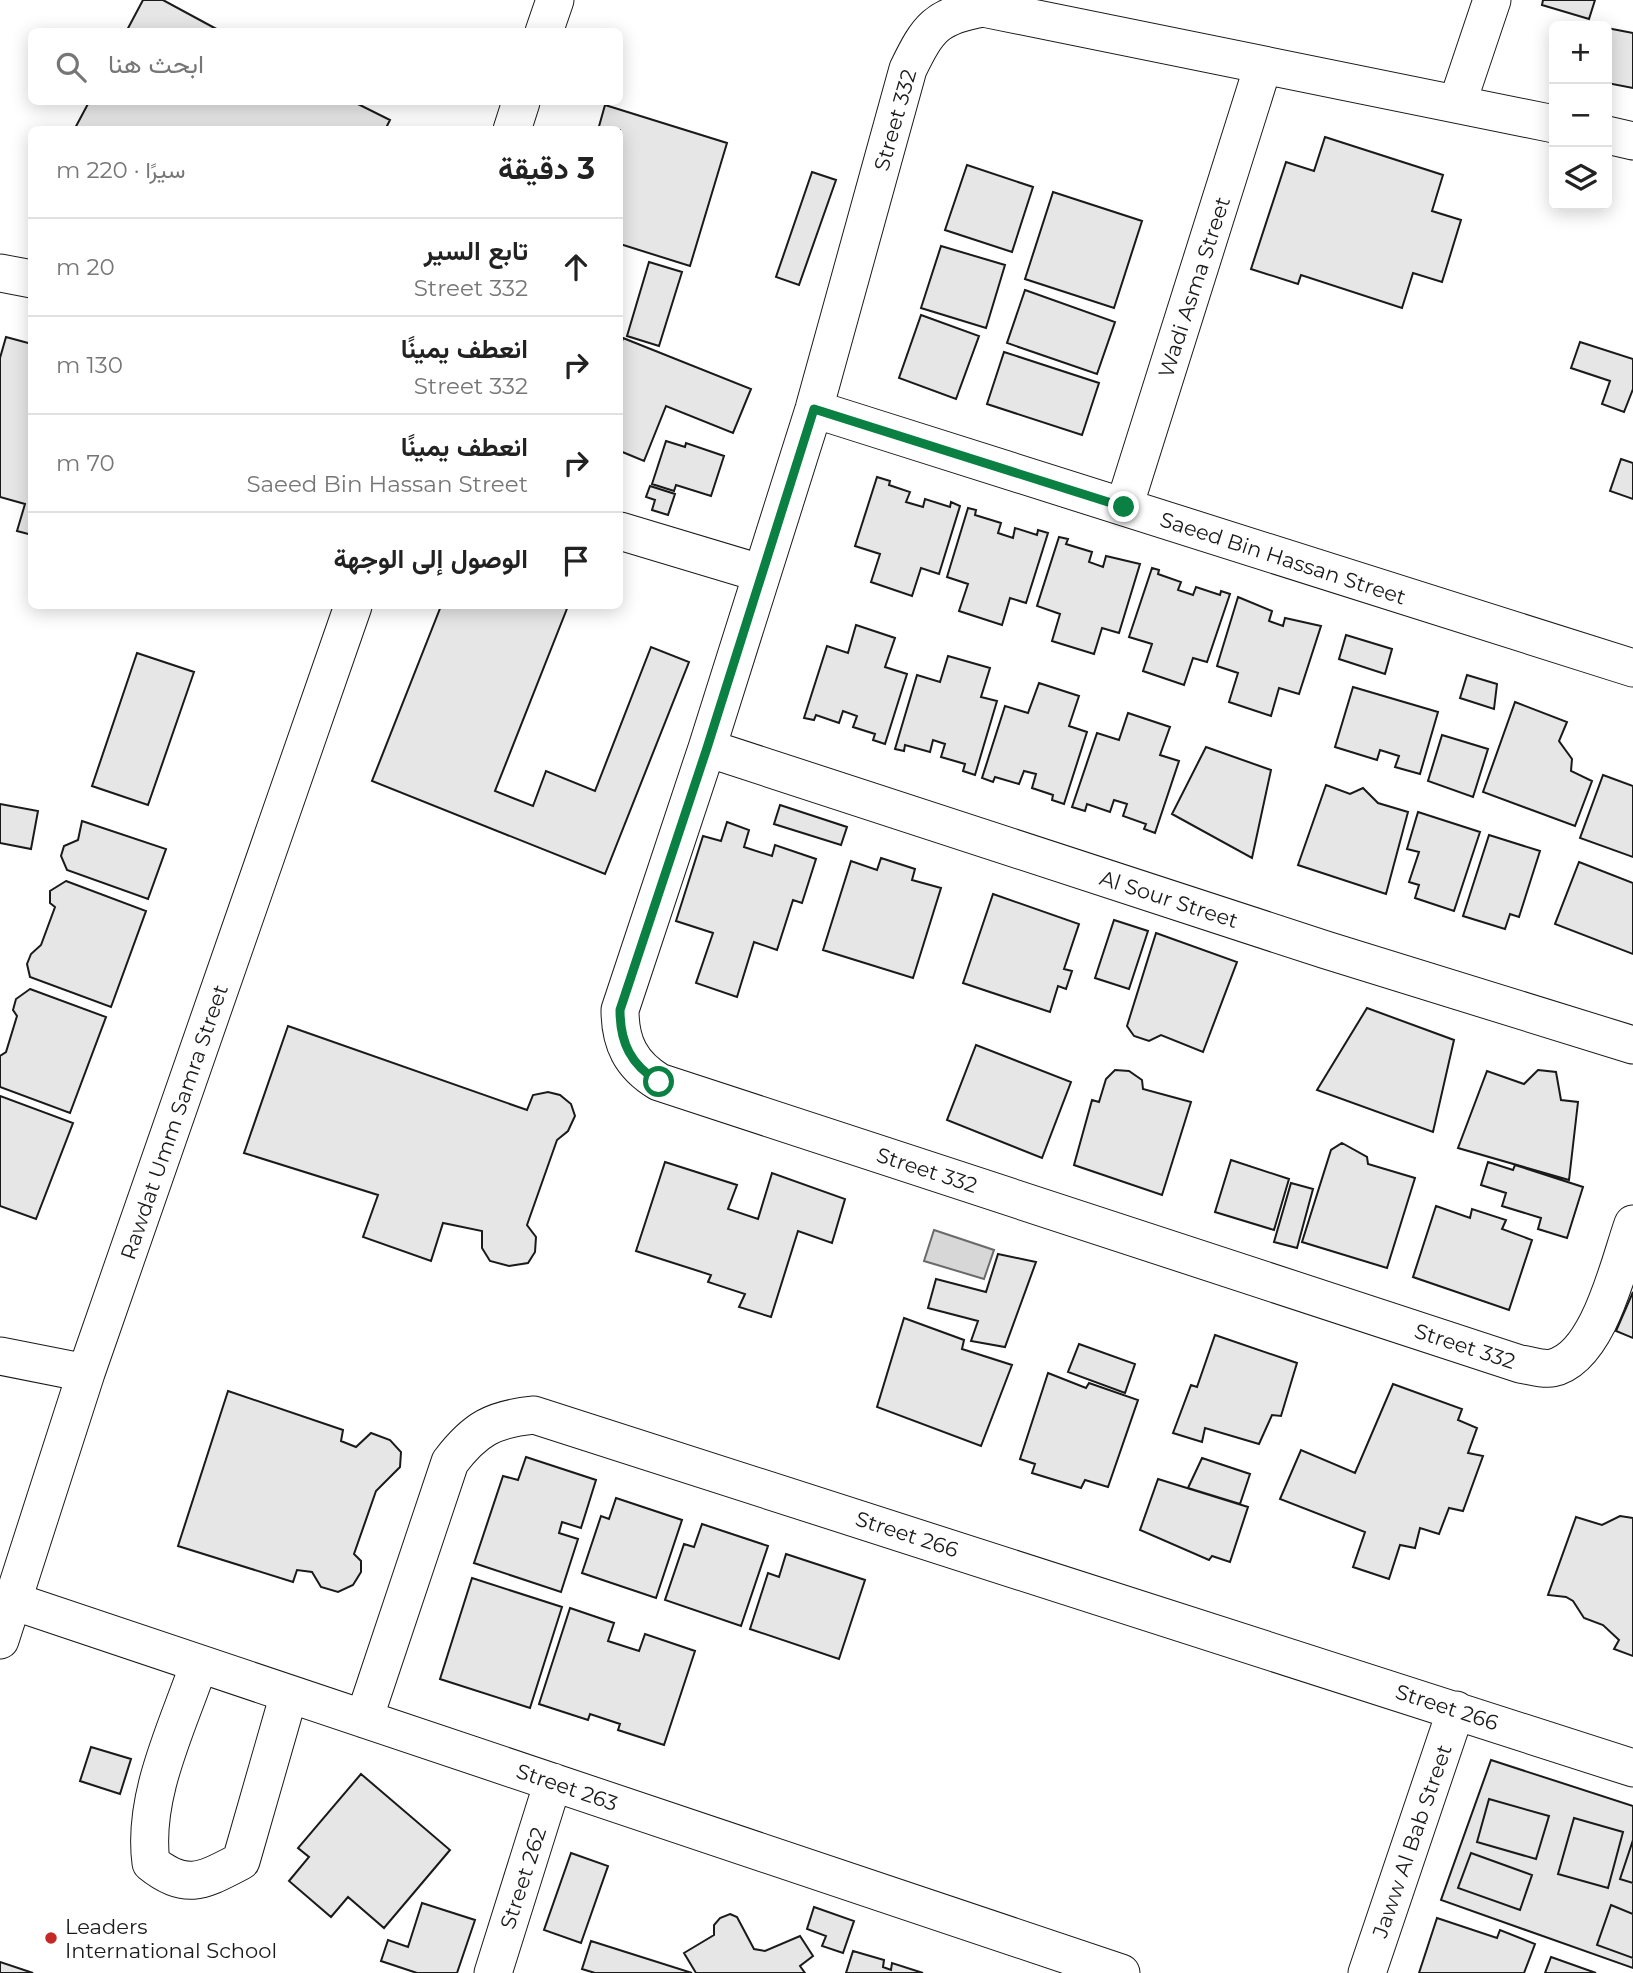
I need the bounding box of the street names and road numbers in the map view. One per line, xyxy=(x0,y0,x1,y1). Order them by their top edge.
street label: Street 332 xyxy=(869,66,921,174)
street label: Wadi Asma Street xyxy=(1153,193,1235,381)
street label: Saeed Bin Hassan Street xyxy=(1157,506,1409,610)
street label: Al Sour Street xyxy=(1097,865,1241,933)
street label: Rawdat Umm Samra Street xyxy=(115,981,233,1263)
street label: Street 332 xyxy=(873,1142,981,1198)
street label: Street 332 xyxy=(1411,1318,1519,1374)
street label: Street 266 xyxy=(853,1506,962,1562)
street label: Street 266 xyxy=(1393,1679,1502,1735)
street label: Jaww Al Bab Street xyxy=(1367,1741,1457,1942)
street label: Street 263 xyxy=(513,1758,621,1816)
street label: Street 262 xyxy=(495,1824,551,1932)

